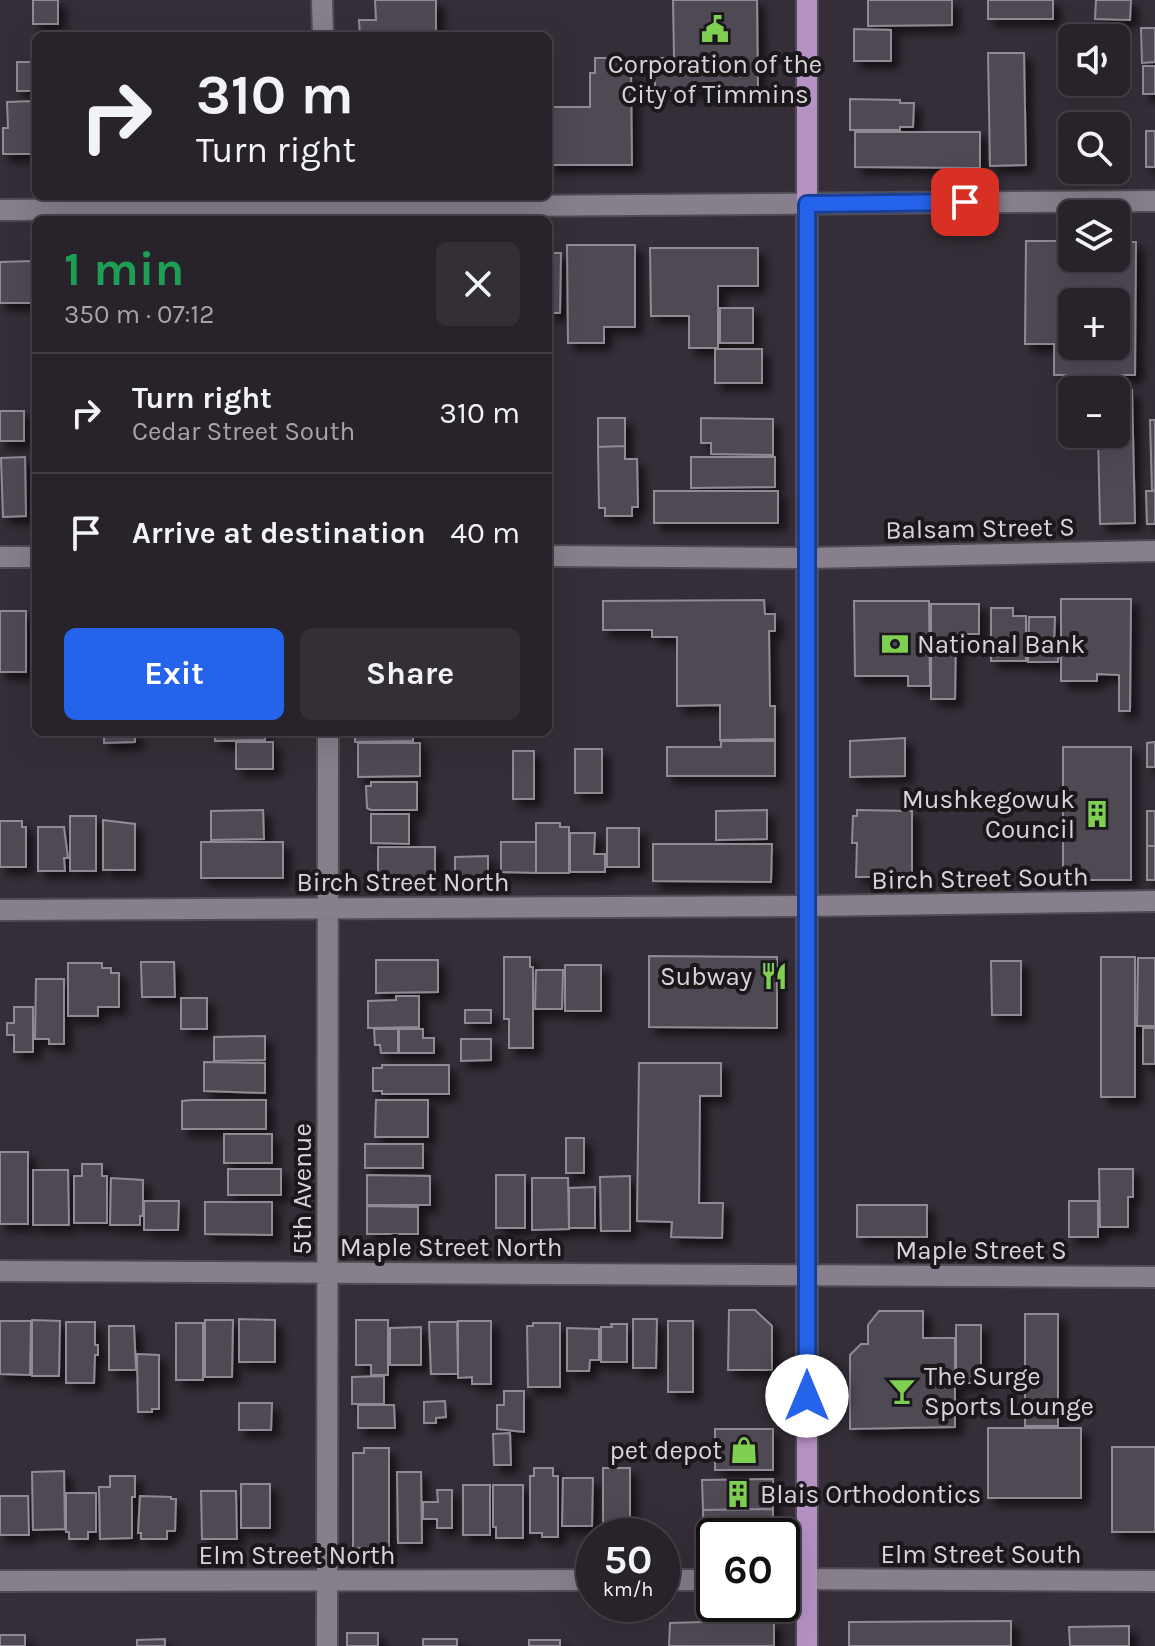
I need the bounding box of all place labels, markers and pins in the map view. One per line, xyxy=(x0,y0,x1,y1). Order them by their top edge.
public building icon: Corporation of the City of Timmins xyxy=(700,14,730,44)
place label: Corporation of the City of Timmins xyxy=(608,49,822,110)
pin xyxy=(931,168,999,236)
bank icon: National Bank xyxy=(880,629,910,659)
place label: National Bank xyxy=(917,629,1085,660)
place label: Mushkegowuk Council xyxy=(902,784,1075,845)
building icon: Mushkegowuk Council xyxy=(1082,799,1112,829)
place label: Subway xyxy=(660,961,752,992)
restaurant icon: Subway xyxy=(759,961,789,991)
place label: The Surge Sports Lounge xyxy=(924,1361,1094,1422)
bar icon: The Surge Sports Lounge xyxy=(887,1376,917,1406)
place label: pet depot xyxy=(610,1435,722,1466)
shop icon: pet depot xyxy=(729,1435,759,1465)
building icon: Blais Orthodontics xyxy=(723,1479,753,1509)
place label: Blais Orthodontics xyxy=(760,1479,981,1510)

